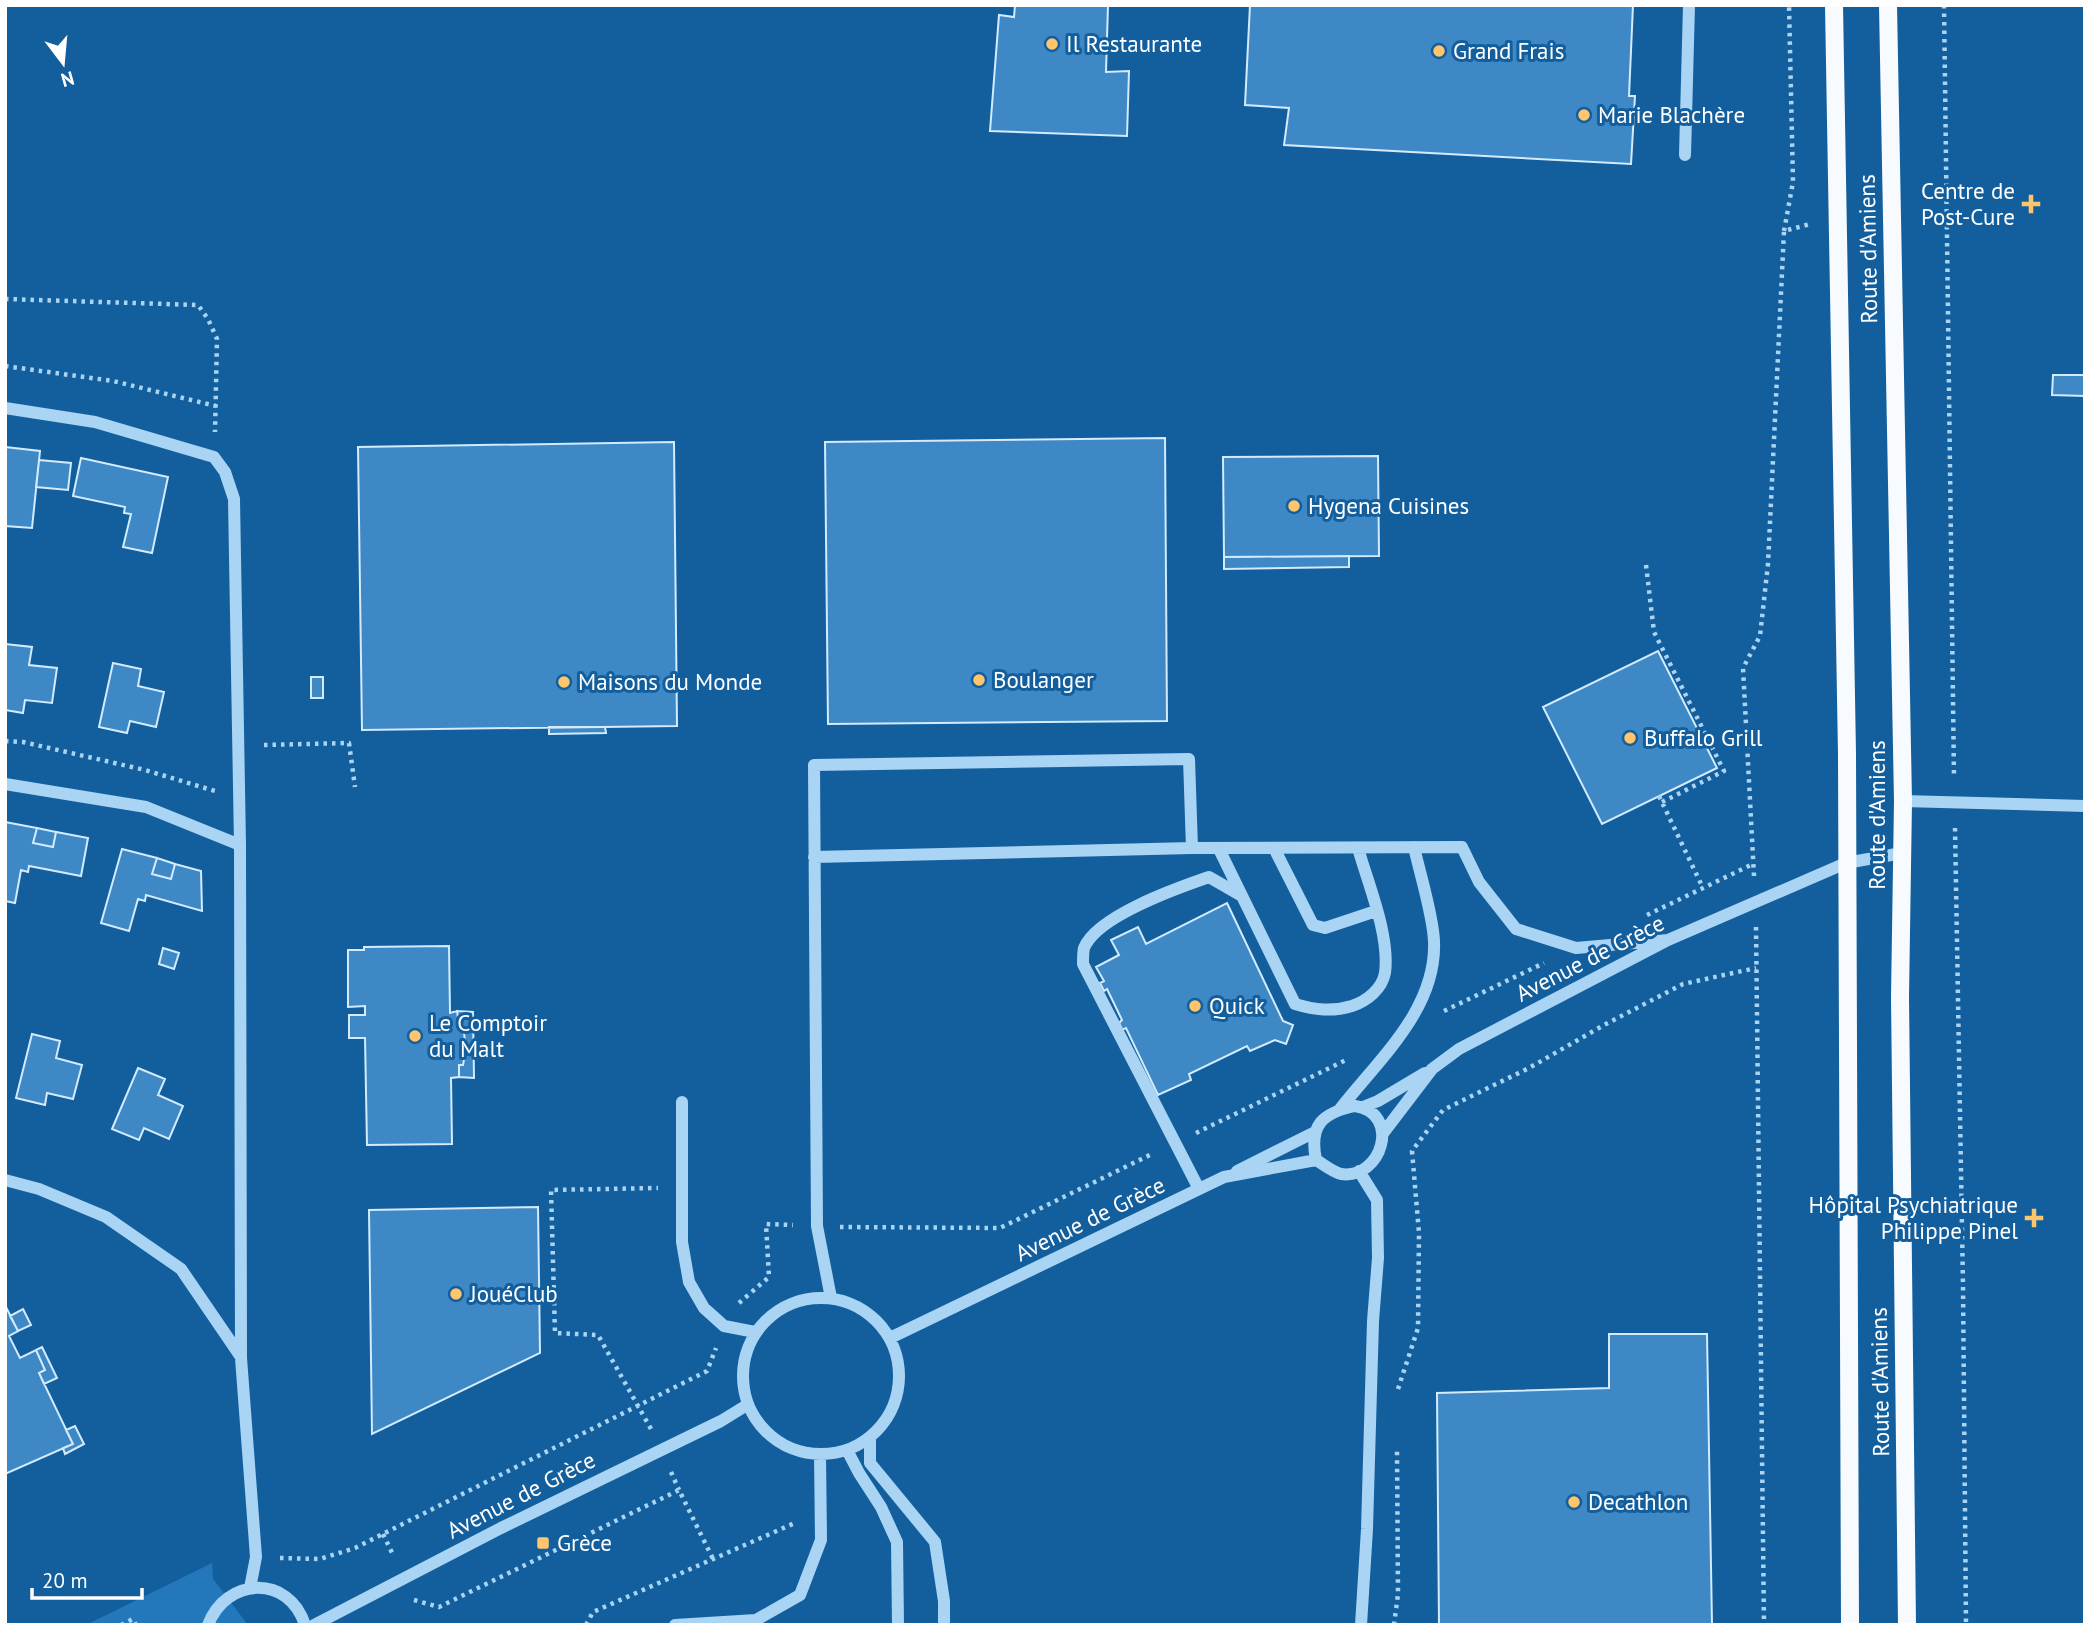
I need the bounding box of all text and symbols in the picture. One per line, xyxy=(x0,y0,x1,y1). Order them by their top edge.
north arrow xyxy=(28,28,98,98)
place label: Il Restaurante xyxy=(1066,29,1202,58)
marker: Il Restaurante xyxy=(1044,36,1060,52)
place label: Grand Frais xyxy=(1453,36,1564,65)
marker: Grand Frais xyxy=(1431,43,1447,59)
text: N xyxy=(58,66,77,93)
place label: Marie Blachère xyxy=(1598,100,1745,129)
marker: Marie Blachère xyxy=(1576,107,1592,123)
street label: Route d'Amiens xyxy=(1852,174,1883,324)
place label: Centre de Post-Cure xyxy=(1921,176,2015,231)
marker: Centre de Post-Cure xyxy=(2021,194,2041,214)
place label: Hygena Cuisines xyxy=(1308,491,1469,520)
marker: Hygena Cuisines xyxy=(1286,498,1302,514)
place label: Boulanger xyxy=(993,665,1094,694)
place label: Maisons du Monde xyxy=(578,667,762,696)
marker: Boulanger xyxy=(971,672,987,688)
marker: Maisons du Monde xyxy=(556,674,572,690)
place label: Buffalo Grill xyxy=(1644,723,1763,752)
marker: Buffalo Grill xyxy=(1622,730,1638,746)
street label: Route d'Amiens xyxy=(1862,740,1891,890)
street label: Avenue de Grèce xyxy=(1511,908,1669,1007)
place label: Quick xyxy=(1209,991,1265,1020)
marker: Quick xyxy=(1187,998,1203,1014)
place label: Le Comptoir du Malt xyxy=(429,1008,547,1063)
marker: Le Comptoir du Malt xyxy=(407,1028,423,1044)
street label: Avenue de Grèce xyxy=(1010,1170,1169,1267)
place label: Hôpital Psychiatrique Philippe Pinel xyxy=(1809,1190,2018,1245)
marker: Hôpital Psychiatrique Philippe Pinel xyxy=(2024,1208,2044,1228)
place label: JouéClub xyxy=(469,1279,558,1308)
marker: JouéClub xyxy=(448,1286,464,1302)
street label: Route d'Amiens xyxy=(1864,1307,1895,1457)
street label: Avenue de Grèce xyxy=(442,1446,600,1544)
place label: Decathlon xyxy=(1588,1487,1688,1516)
marker: Decathlon xyxy=(1566,1494,1582,1510)
place label: Grèce xyxy=(557,1529,612,1557)
marker: Grèce xyxy=(535,1535,551,1551)
scale bar xyxy=(32,1556,142,1600)
text: 20 m xyxy=(42,1567,88,1594)

